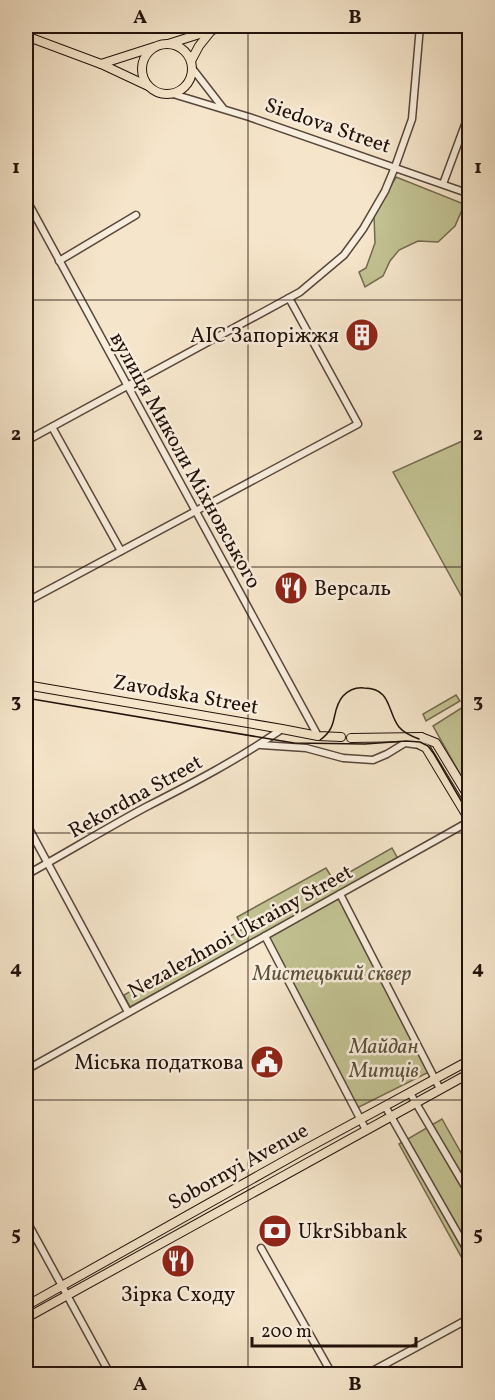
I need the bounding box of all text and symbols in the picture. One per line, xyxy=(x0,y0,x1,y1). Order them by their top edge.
text: A xyxy=(133,4,147,32)
text: B xyxy=(348,4,362,32)
street label: Siedova Street xyxy=(261,91,394,162)
text: 1 xyxy=(12,154,20,182)
text: 1 xyxy=(474,154,482,182)
building icon: АІС Запоріжжя xyxy=(344,317,380,353)
place label: АІС Запоріжжя xyxy=(190,322,339,351)
street label: вулиця Миколи Міхновського xyxy=(102,327,267,594)
text: 2 xyxy=(11,421,21,449)
text: 2 xyxy=(473,421,483,449)
restaurant icon: Версаль xyxy=(273,570,309,606)
place label: Версаль xyxy=(314,575,391,604)
street label: Zavodska Street xyxy=(111,668,261,723)
text: 3 xyxy=(11,688,21,716)
text: 3 xyxy=(473,688,483,716)
street label: Rekordna Street xyxy=(63,748,208,846)
street label: Nezalezhnoi Ukrainy Street xyxy=(123,858,358,1006)
text: 4 xyxy=(10,955,22,983)
text: 4 xyxy=(472,955,484,983)
park label: Мистецький сквер xyxy=(252,960,411,989)
park label: Майдан Митців xyxy=(348,1033,419,1086)
public building icon: Міська податкова xyxy=(249,1044,285,1080)
place label: Міська податкова xyxy=(74,1049,244,1078)
street label: Sobornyi Avenue xyxy=(163,1117,314,1218)
bank icon: UkrSibbank xyxy=(257,1213,293,1249)
place label: UkrSibbank xyxy=(298,1218,408,1247)
text: 5 xyxy=(11,1221,21,1249)
text: 5 xyxy=(473,1221,483,1249)
restaurant icon: Зірка Сходу xyxy=(160,1243,196,1279)
place label: Зірка Сходу xyxy=(121,1281,236,1310)
scale bar xyxy=(252,1310,416,1348)
text: 200 m xyxy=(261,1320,312,1345)
text: A xyxy=(133,1371,147,1399)
text: B xyxy=(348,1371,362,1399)

